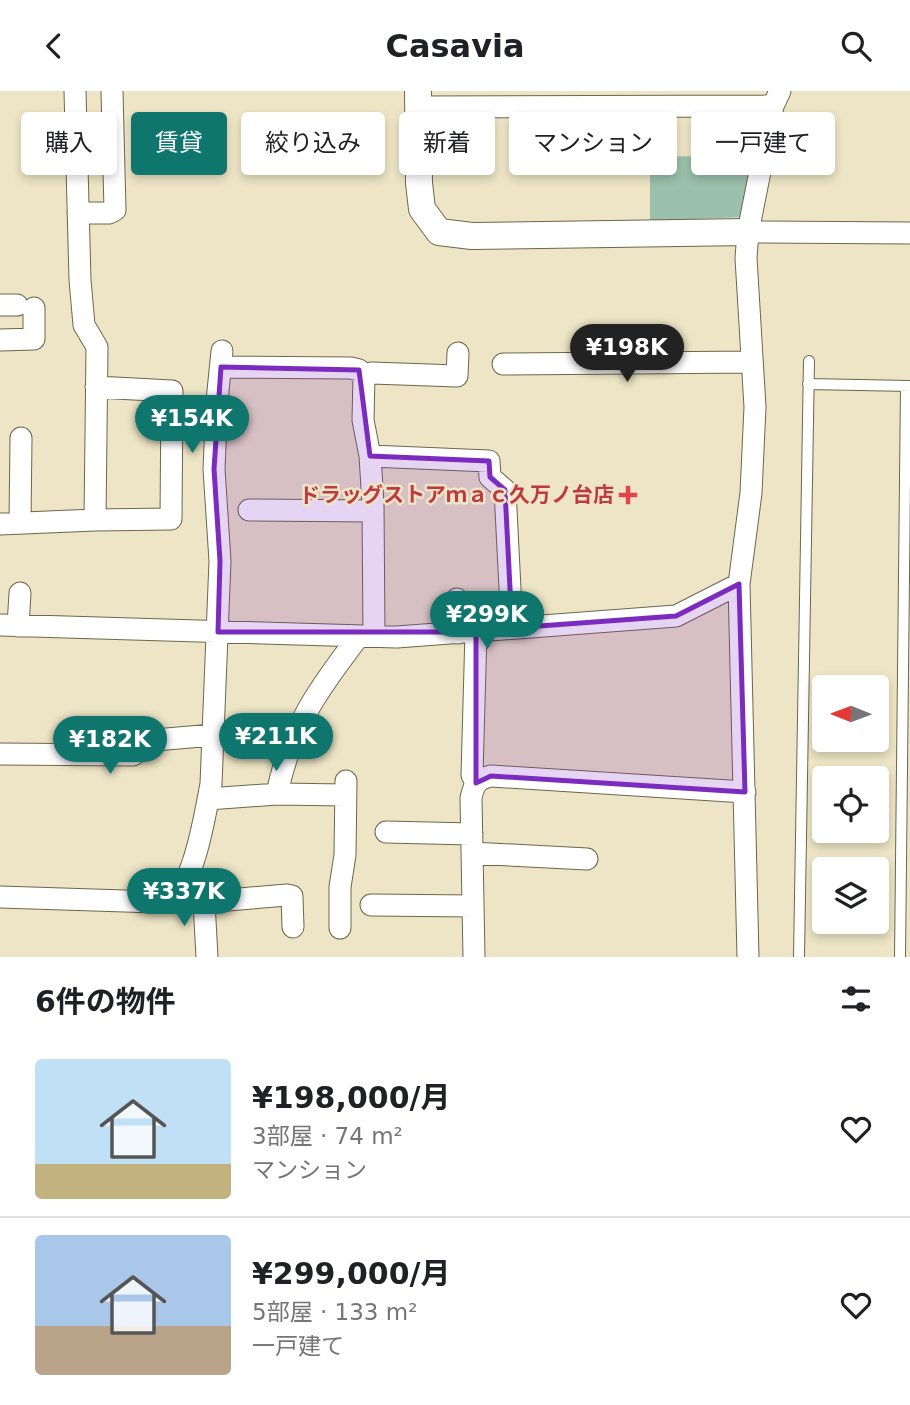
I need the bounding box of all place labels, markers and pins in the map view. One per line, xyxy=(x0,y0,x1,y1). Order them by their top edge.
pin: ¥198K xyxy=(578,324,676,384)
pin: ¥154K xyxy=(143,395,241,455)
place label: ドラッグストアｍａｃ久万ノ台店 xyxy=(299,483,614,507)
marker: ドラッグストアｍａｃ久万ノ台店 xyxy=(620,487,636,503)
pin: ¥299K xyxy=(438,591,536,651)
pin: ¥211K xyxy=(227,713,325,773)
pin: ¥182K xyxy=(61,717,159,776)
pin: ¥337K xyxy=(135,869,233,928)

